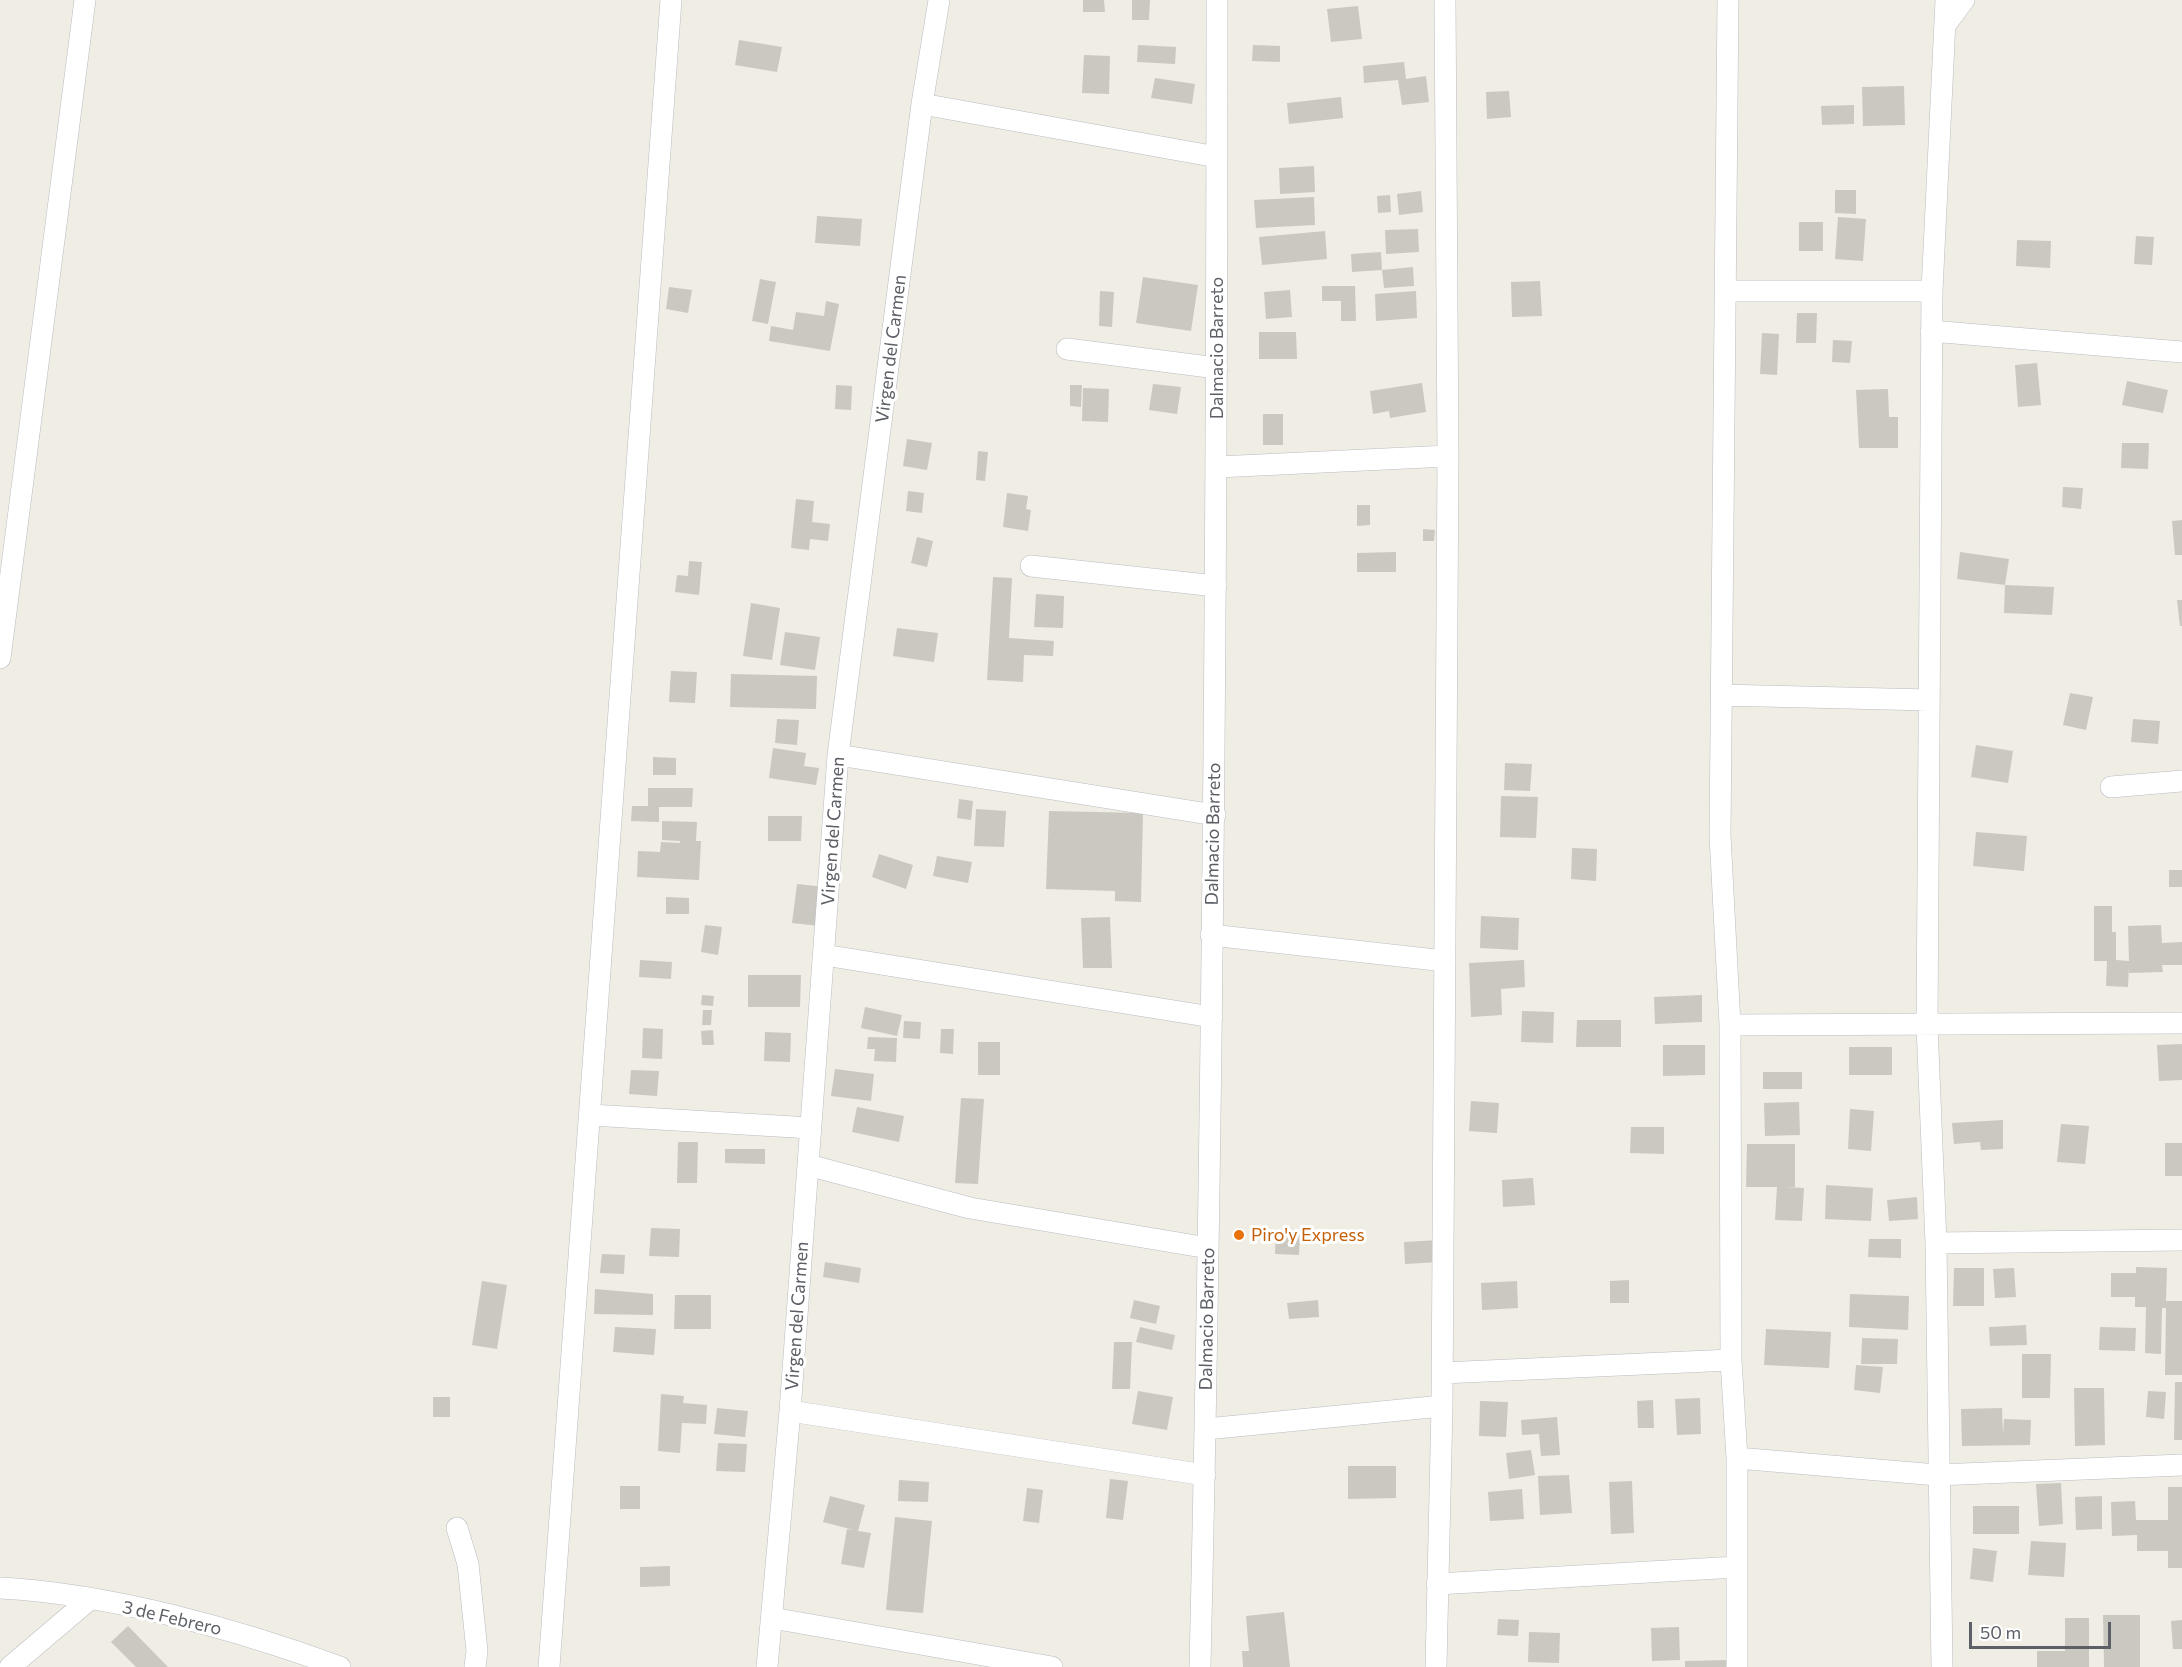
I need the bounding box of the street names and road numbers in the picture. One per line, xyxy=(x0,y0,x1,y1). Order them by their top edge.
street label: Virgen del Carmen xyxy=(871,274,911,424)
street label: Dalmacio Barreto xyxy=(1206,277,1228,419)
street label: Virgen del Carmen xyxy=(817,756,849,906)
street label: Dalmacio Barreto xyxy=(1201,763,1225,905)
street label: Virgen del Carmen xyxy=(781,1241,813,1391)
street label: Dalmacio Barreto xyxy=(1195,1248,1219,1390)
street label: 3 de Febrero xyxy=(120,1596,224,1640)

